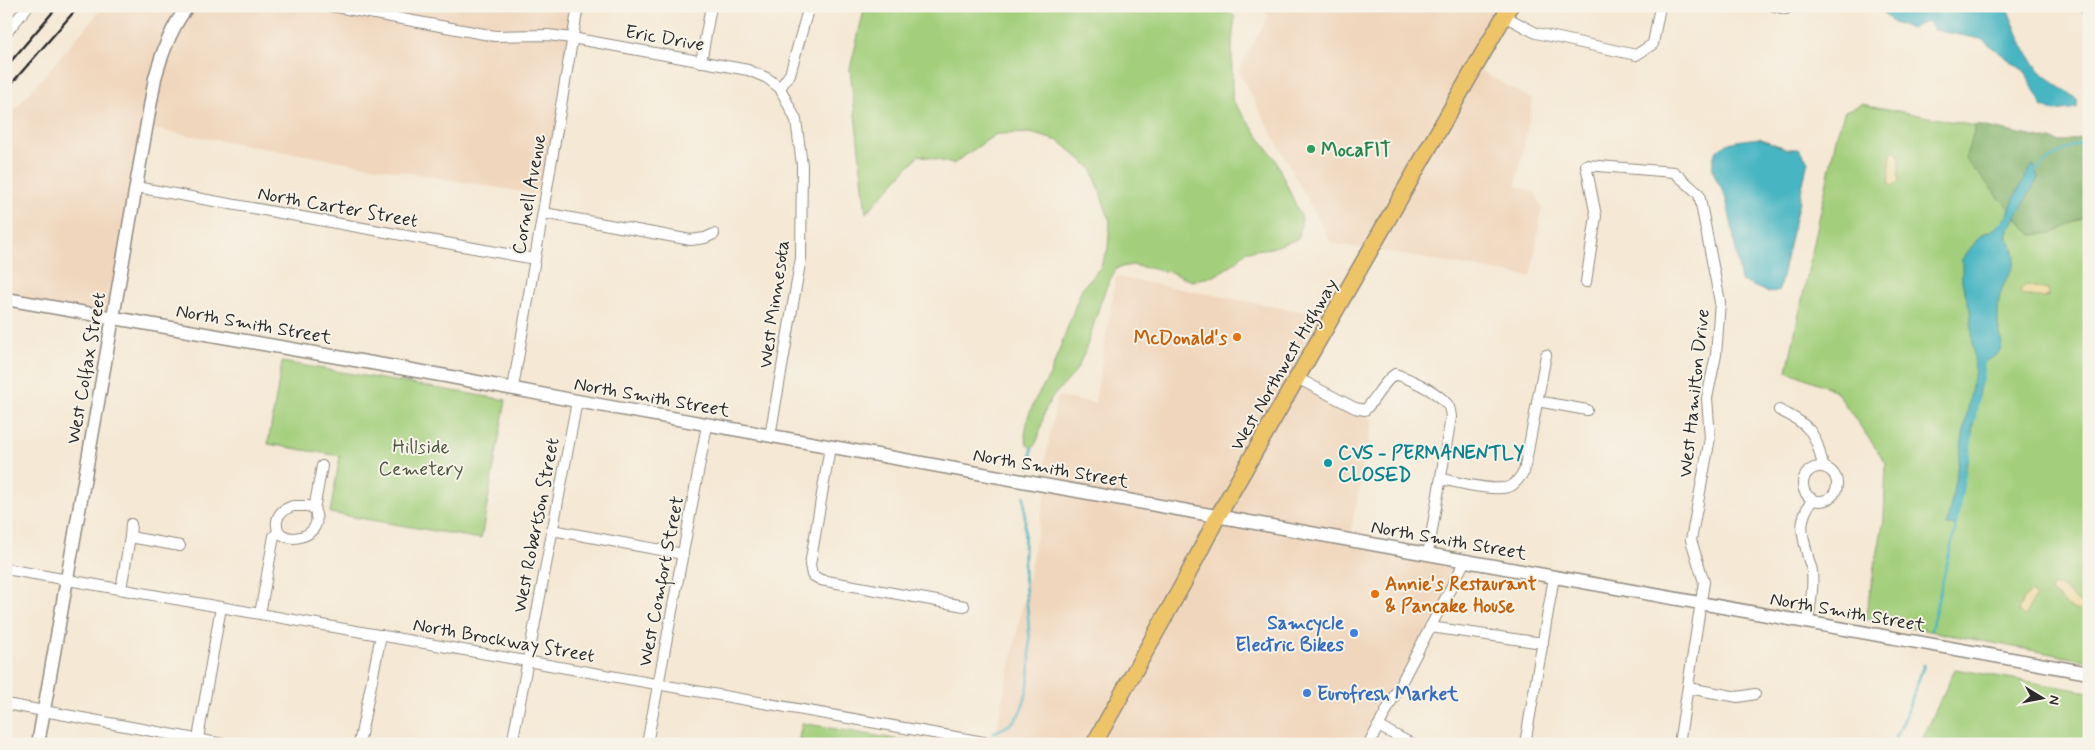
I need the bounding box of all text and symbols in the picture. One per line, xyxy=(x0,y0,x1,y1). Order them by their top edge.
street label: Eric Drive xyxy=(623,19,706,58)
street label: Cornell Avenue xyxy=(507,132,552,256)
place label: MocaFIT xyxy=(1321,138,1392,163)
marker: MocaFIT xyxy=(1305,143,1317,155)
street label: North Carter Street xyxy=(256,181,420,234)
street label: West Minnesota xyxy=(753,238,796,370)
street label: West Northwest Highway xyxy=(1225,274,1347,457)
street label: West Colfax Street xyxy=(61,290,112,446)
street label: North Smith Street xyxy=(174,298,334,350)
street label: West Hamilton Drive xyxy=(1673,308,1716,479)
place label: McDonald's xyxy=(1134,326,1228,351)
marker: McDonald's xyxy=(1231,331,1243,343)
street label: North Smith Street xyxy=(572,371,732,423)
park label: Hillside Cemetery xyxy=(379,435,463,482)
street label: West Robertson Street xyxy=(507,435,566,615)
place label: CVS - PERMANENTLY CLOSED xyxy=(1338,441,1525,488)
street label: North Smith Street xyxy=(971,442,1131,494)
marker: CVS - PERMANENTLY CLOSED xyxy=(1322,457,1334,469)
street label: West Comfort Street xyxy=(633,494,693,669)
street label: North Smith Street xyxy=(1369,514,1529,566)
place label: Annie's Restaurant & Pancake House xyxy=(1385,572,1537,619)
street label: North Smith Street xyxy=(1768,586,1928,638)
marker: Annie's Restaurant & Pancake House xyxy=(1369,588,1381,600)
place label: Samcycle Electric Bikes xyxy=(1235,611,1345,658)
street label: North Brockway Street xyxy=(411,612,597,670)
marker: Samcycle Electric Bikes xyxy=(1348,627,1360,639)
north arrow xyxy=(2018,672,2068,722)
place label: Eurofresh Market xyxy=(1317,682,1459,707)
marker: Eurofresh Market xyxy=(1301,687,1313,699)
text: N xyxy=(2044,694,2063,706)

